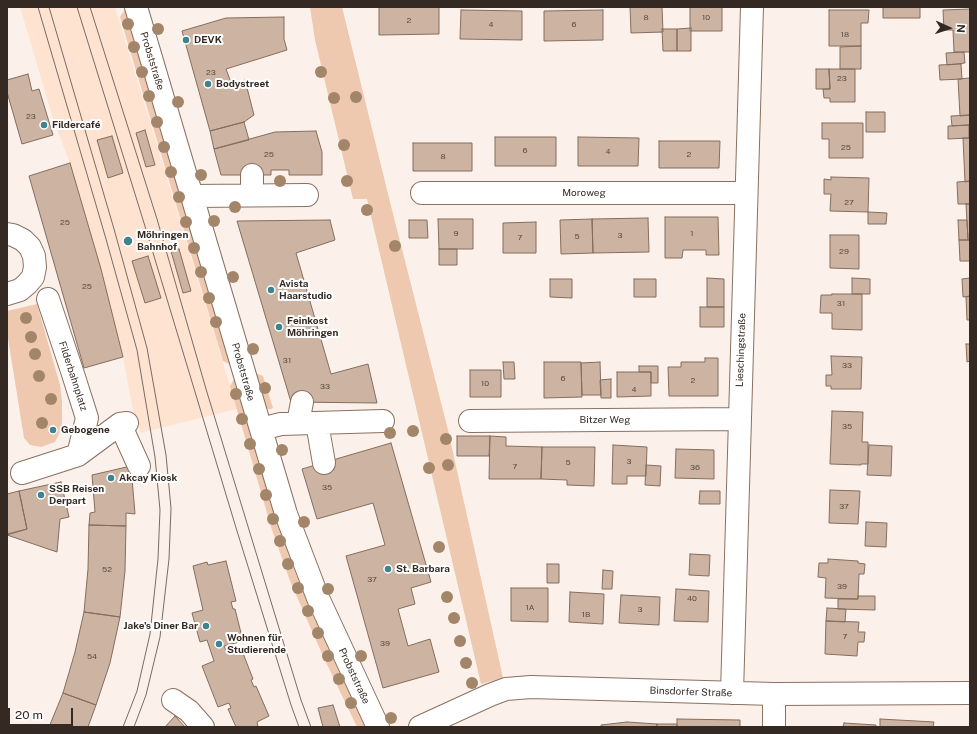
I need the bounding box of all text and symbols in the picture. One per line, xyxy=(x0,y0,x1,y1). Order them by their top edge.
north arrow xyxy=(929,8,969,48)
house number: 8 xyxy=(643,13,649,23)
house number: 10 xyxy=(702,13,710,23)
house number: 2 xyxy=(407,16,411,26)
house number: 4 xyxy=(488,20,494,30)
house number: 6 xyxy=(572,20,576,30)
text: N xyxy=(955,24,967,33)
street label: Probststraße xyxy=(137,30,167,92)
house number: 18 xyxy=(841,30,849,40)
place label: DEVK xyxy=(194,34,222,46)
marker: DEVK xyxy=(181,35,191,45)
house number: 23 xyxy=(206,68,216,78)
house number: 23 xyxy=(837,74,847,84)
place label: Bodystreet xyxy=(216,78,269,90)
marker: Bodystreet xyxy=(203,79,213,89)
house number: 23 xyxy=(26,112,36,122)
place label: Fildercafé xyxy=(52,119,101,131)
marker: Fildercafé xyxy=(39,120,49,130)
house number: 25 xyxy=(841,143,851,153)
house number: 6 xyxy=(523,146,527,156)
house number: 4 xyxy=(605,147,611,157)
house number: 25 xyxy=(264,150,274,160)
house number: 2 xyxy=(687,150,691,160)
house number: 8 xyxy=(440,152,446,162)
street label: Moroweg xyxy=(562,187,606,199)
house number: 27 xyxy=(844,198,854,208)
house number: 25 xyxy=(60,218,70,228)
place label: Möhringen Bahnhof xyxy=(137,229,188,252)
house number: 9 xyxy=(454,229,458,239)
house number: 1 xyxy=(690,229,694,239)
house number: 3 xyxy=(617,231,623,241)
house number: 5 xyxy=(574,232,580,242)
house number: 7 xyxy=(518,233,522,243)
marker: Möhringen Bahnhof xyxy=(122,235,134,247)
house number: 29 xyxy=(839,247,849,257)
place label: Avista Haarstudio xyxy=(279,278,332,302)
house number: 25 xyxy=(82,282,92,292)
marker: Avista Haarstudio xyxy=(266,285,276,295)
house number: 31 xyxy=(837,299,845,309)
street label: Lieschingstraße xyxy=(734,313,748,387)
place label: Feinkost Möhringen xyxy=(287,315,338,338)
marker: Feinkost Möhringen xyxy=(274,322,284,332)
street label: Filderbahnplatz xyxy=(56,340,90,412)
street label: Probststraße xyxy=(229,341,257,403)
house number: 31 xyxy=(283,356,291,366)
house number: 33 xyxy=(842,361,852,371)
house number: 6 xyxy=(561,374,565,384)
house number: 2 xyxy=(691,376,695,386)
house number: 10 xyxy=(481,379,489,389)
house number: 33 xyxy=(320,382,330,392)
house number: 4 xyxy=(631,385,637,395)
street label: Bitzer Weg xyxy=(580,414,630,426)
house number: 35 xyxy=(842,422,852,432)
place label: Gebogene xyxy=(61,424,110,436)
marker: Gebogene xyxy=(48,425,58,435)
house number: 3 xyxy=(626,457,632,467)
house number: 5 xyxy=(565,458,571,468)
house number: 7 xyxy=(513,462,517,472)
house number: 36 xyxy=(690,463,700,473)
place label: Akcay Kiosk xyxy=(119,472,177,484)
marker: Akcay Kiosk xyxy=(106,473,116,483)
place label: SSB Reisen Derpart xyxy=(49,483,104,506)
house number: 35 xyxy=(322,483,332,493)
marker: SSB Reisen Derpart xyxy=(36,490,46,500)
house number: 37 xyxy=(839,502,849,512)
place label: St. Barbara xyxy=(396,563,450,575)
marker: St. Barbara xyxy=(383,564,393,574)
house number: 52 xyxy=(102,565,112,575)
house number: 37 xyxy=(367,575,377,585)
house number: 39 xyxy=(837,582,847,592)
house number: 40 xyxy=(687,594,697,604)
house number: 1A xyxy=(526,603,534,613)
house number: 3 xyxy=(637,605,643,615)
house number: 1B xyxy=(582,610,590,620)
place label: Jake's Diner Bar xyxy=(124,620,198,632)
marker: Jake's Diner Bar xyxy=(201,621,211,631)
place label: Wohnen für Studierende xyxy=(227,632,286,656)
house number: 7 xyxy=(843,632,847,642)
marker: Wohnen für Studierende xyxy=(214,639,224,649)
house number: 39 xyxy=(380,639,390,649)
street label: Probststraße xyxy=(336,646,372,706)
house number: 54 xyxy=(87,652,97,662)
street label: Binsdorfer Straße xyxy=(649,685,733,699)
scale bar xyxy=(10,700,75,726)
text: 20 m xyxy=(15,708,43,722)

